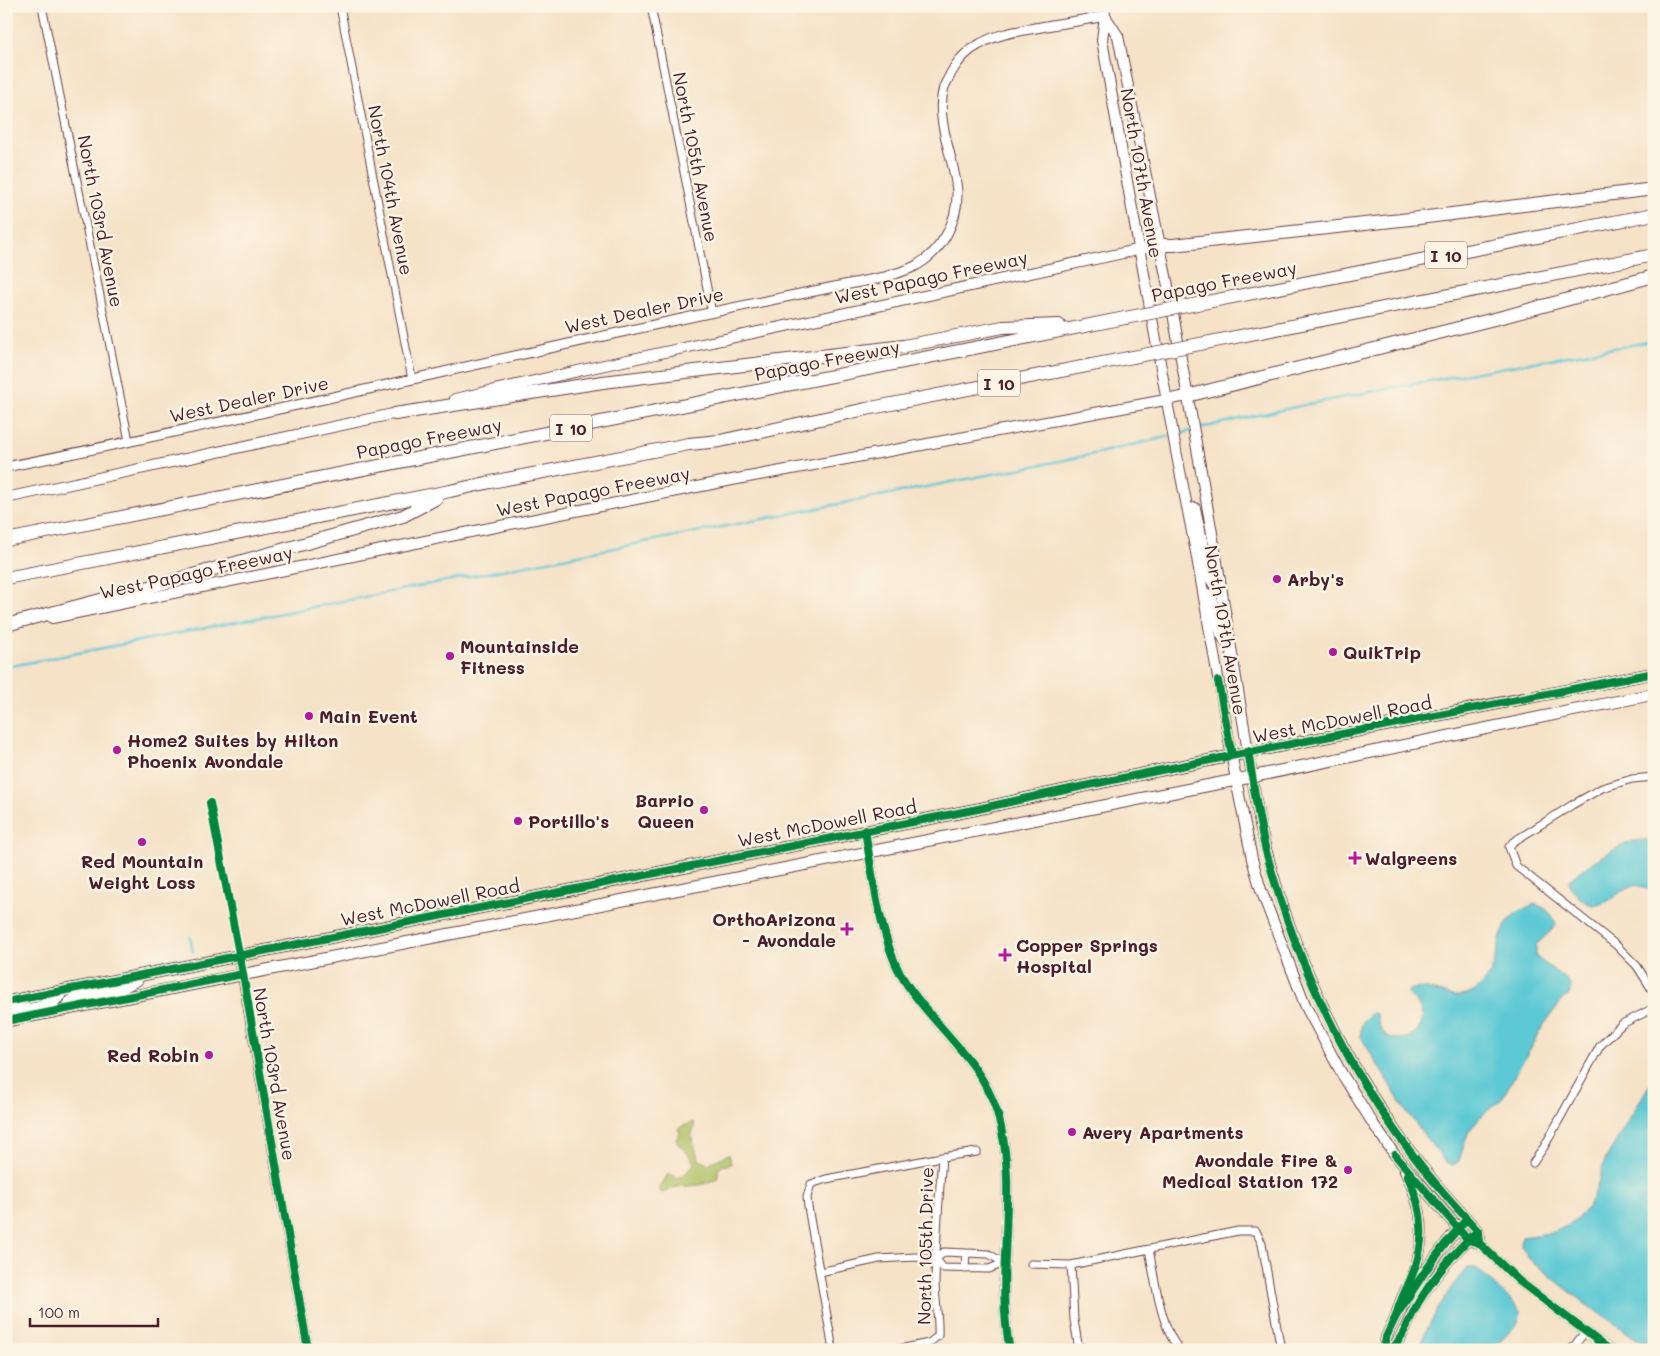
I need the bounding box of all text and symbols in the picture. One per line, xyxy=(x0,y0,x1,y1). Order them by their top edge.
street label: North 105th Avenue xyxy=(668,70,724,244)
street label: North 107th Avenue xyxy=(1115,86,1169,260)
street label: North 104th Avenue xyxy=(363,103,419,277)
street label: North 103rd Avenue xyxy=(73,133,129,309)
road number: I 10 xyxy=(1425,242,1467,268)
street label: West Papago Freeway xyxy=(832,245,1030,309)
street label: Papago Freeway xyxy=(1149,255,1299,307)
street label: West Dealer Drive xyxy=(562,281,726,339)
street label: Papago Freeway xyxy=(752,334,902,386)
road number: I 10 xyxy=(978,369,1020,396)
street label: West Dealer Drive xyxy=(167,370,331,428)
street label: Papago Freeway xyxy=(354,412,504,464)
road number: I 10 xyxy=(550,414,592,442)
street label: West Papago Freeway xyxy=(494,460,692,522)
street label: West Papago Freeway xyxy=(97,540,295,604)
street label: North 107th Avenue xyxy=(1199,543,1253,717)
place label: Arby's xyxy=(1287,567,1344,591)
marker: Arby's xyxy=(1271,573,1283,585)
place label: Mountainside Fitness xyxy=(460,634,579,679)
place label: QuikTrip xyxy=(1343,640,1421,664)
marker: QuikTrip xyxy=(1327,646,1339,658)
marker: Mountainside Fitness xyxy=(444,650,456,662)
street label: West McDowell Road xyxy=(1250,690,1434,748)
place label: Main Event xyxy=(319,704,418,728)
marker: Main Event xyxy=(303,710,315,722)
place label: Home2 Suites by Hilton Phoenix Avondale xyxy=(127,728,338,773)
marker: Home2 Suites by Hilton Phoenix Avondale xyxy=(111,744,123,756)
place label: Barrio Queen xyxy=(635,788,694,833)
street label: West McDowell Road xyxy=(735,794,919,852)
marker: Barrio Queen xyxy=(698,804,710,816)
place label: Portillo's xyxy=(528,809,609,833)
marker: Portillo's xyxy=(512,815,524,827)
marker: Red Mountain Weight Loss xyxy=(136,836,148,848)
place label: Walgreens xyxy=(1365,846,1457,870)
place label: Red Mountain Weight Loss xyxy=(81,849,203,894)
marker: Walgreens xyxy=(1349,852,1361,864)
street label: West McDowell Road xyxy=(338,873,522,931)
place label: OrthoArizona - Avondale xyxy=(712,907,836,952)
marker: OrthoArizona - Avondale xyxy=(840,922,854,936)
place label: Copper Springs Hospital xyxy=(1016,933,1158,978)
marker: Copper Springs Hospital xyxy=(998,948,1012,962)
street label: North 103rd Avenue xyxy=(248,986,302,1162)
place label: Red Robin xyxy=(107,1043,199,1067)
marker: Red Robin xyxy=(203,1049,215,1061)
place label: Avery Apartments xyxy=(1082,1120,1244,1144)
marker: Avery Apartments xyxy=(1066,1126,1078,1138)
place label: Avondale Fire & Medical Station 172 xyxy=(1162,1148,1338,1193)
marker: Avondale Fire & Medical Station 172 xyxy=(1342,1164,1354,1176)
street label: North 105th Drive xyxy=(912,1167,938,1325)
scale bar xyxy=(30,1296,158,1328)
text: 100 m xyxy=(38,1302,80,1322)

